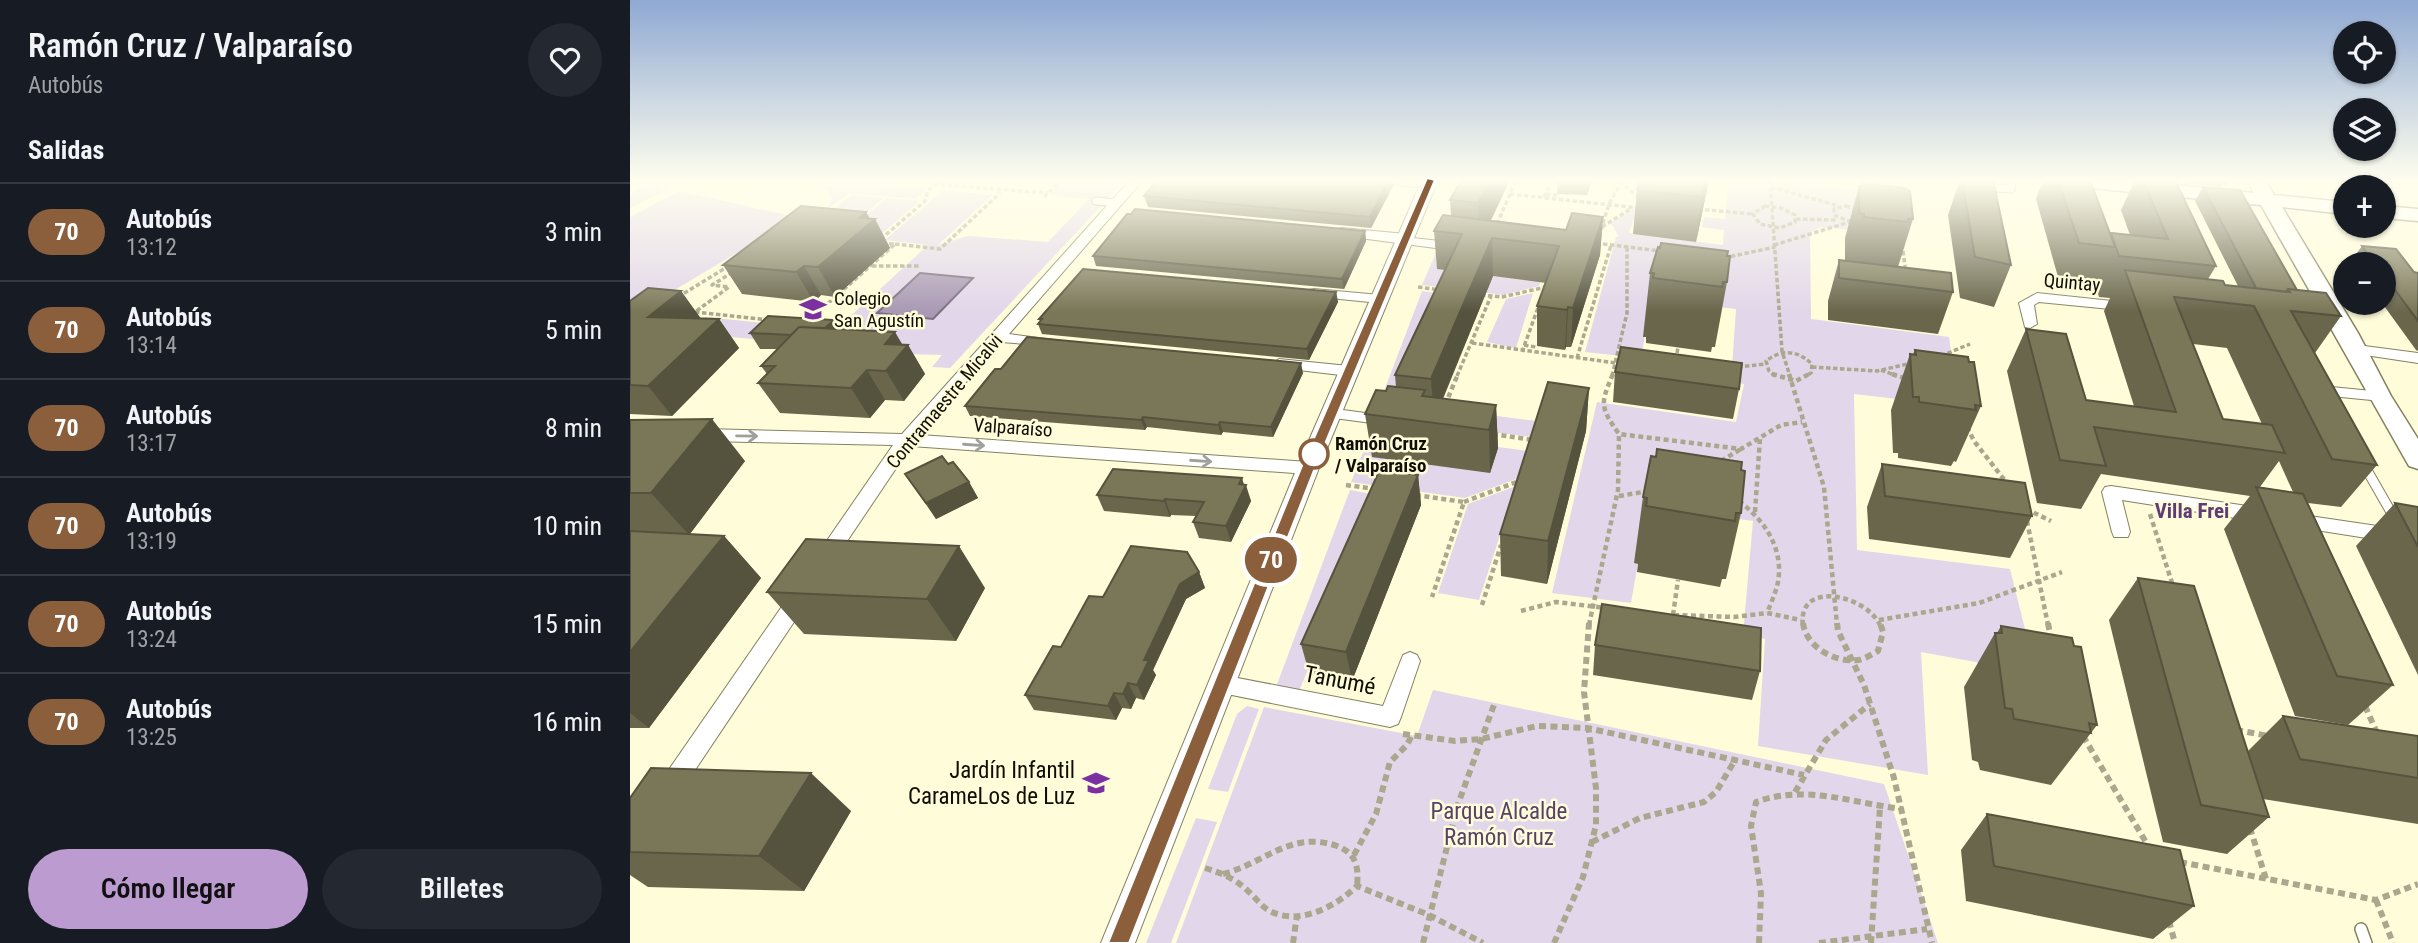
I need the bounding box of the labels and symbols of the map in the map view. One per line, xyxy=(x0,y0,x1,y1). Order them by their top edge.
street label: Quintay xyxy=(2043,269,2101,296)
place label: Colegio San Agustín xyxy=(834,287,924,332)
school or university icon: Colegio San Agustín xyxy=(798,294,828,324)
street label: Contramaestre Micalvi xyxy=(881,329,1007,473)
street label: Valparaíso xyxy=(973,413,1053,442)
one-way arrow xyxy=(735,429,758,443)
place label: Ramón Cruz / Valparaíso xyxy=(1334,432,1427,477)
one-way arrow xyxy=(963,439,985,452)
marker: Ramón Cruz / Valparaíso xyxy=(1299,439,1329,469)
one-way arrow xyxy=(1190,455,1212,468)
district label: Villa Frei xyxy=(2155,499,2229,523)
line badge: 70 xyxy=(1240,537,1302,583)
street label: Tanumé xyxy=(1302,660,1378,701)
place label: Jardín Infantil CarameLos de Luz xyxy=(908,757,1075,810)
school or university icon: Jardín Infantil CarameLos de Luz xyxy=(1081,768,1111,798)
park label: Parque Alcalde Ramón Cruz xyxy=(1431,798,1567,851)

